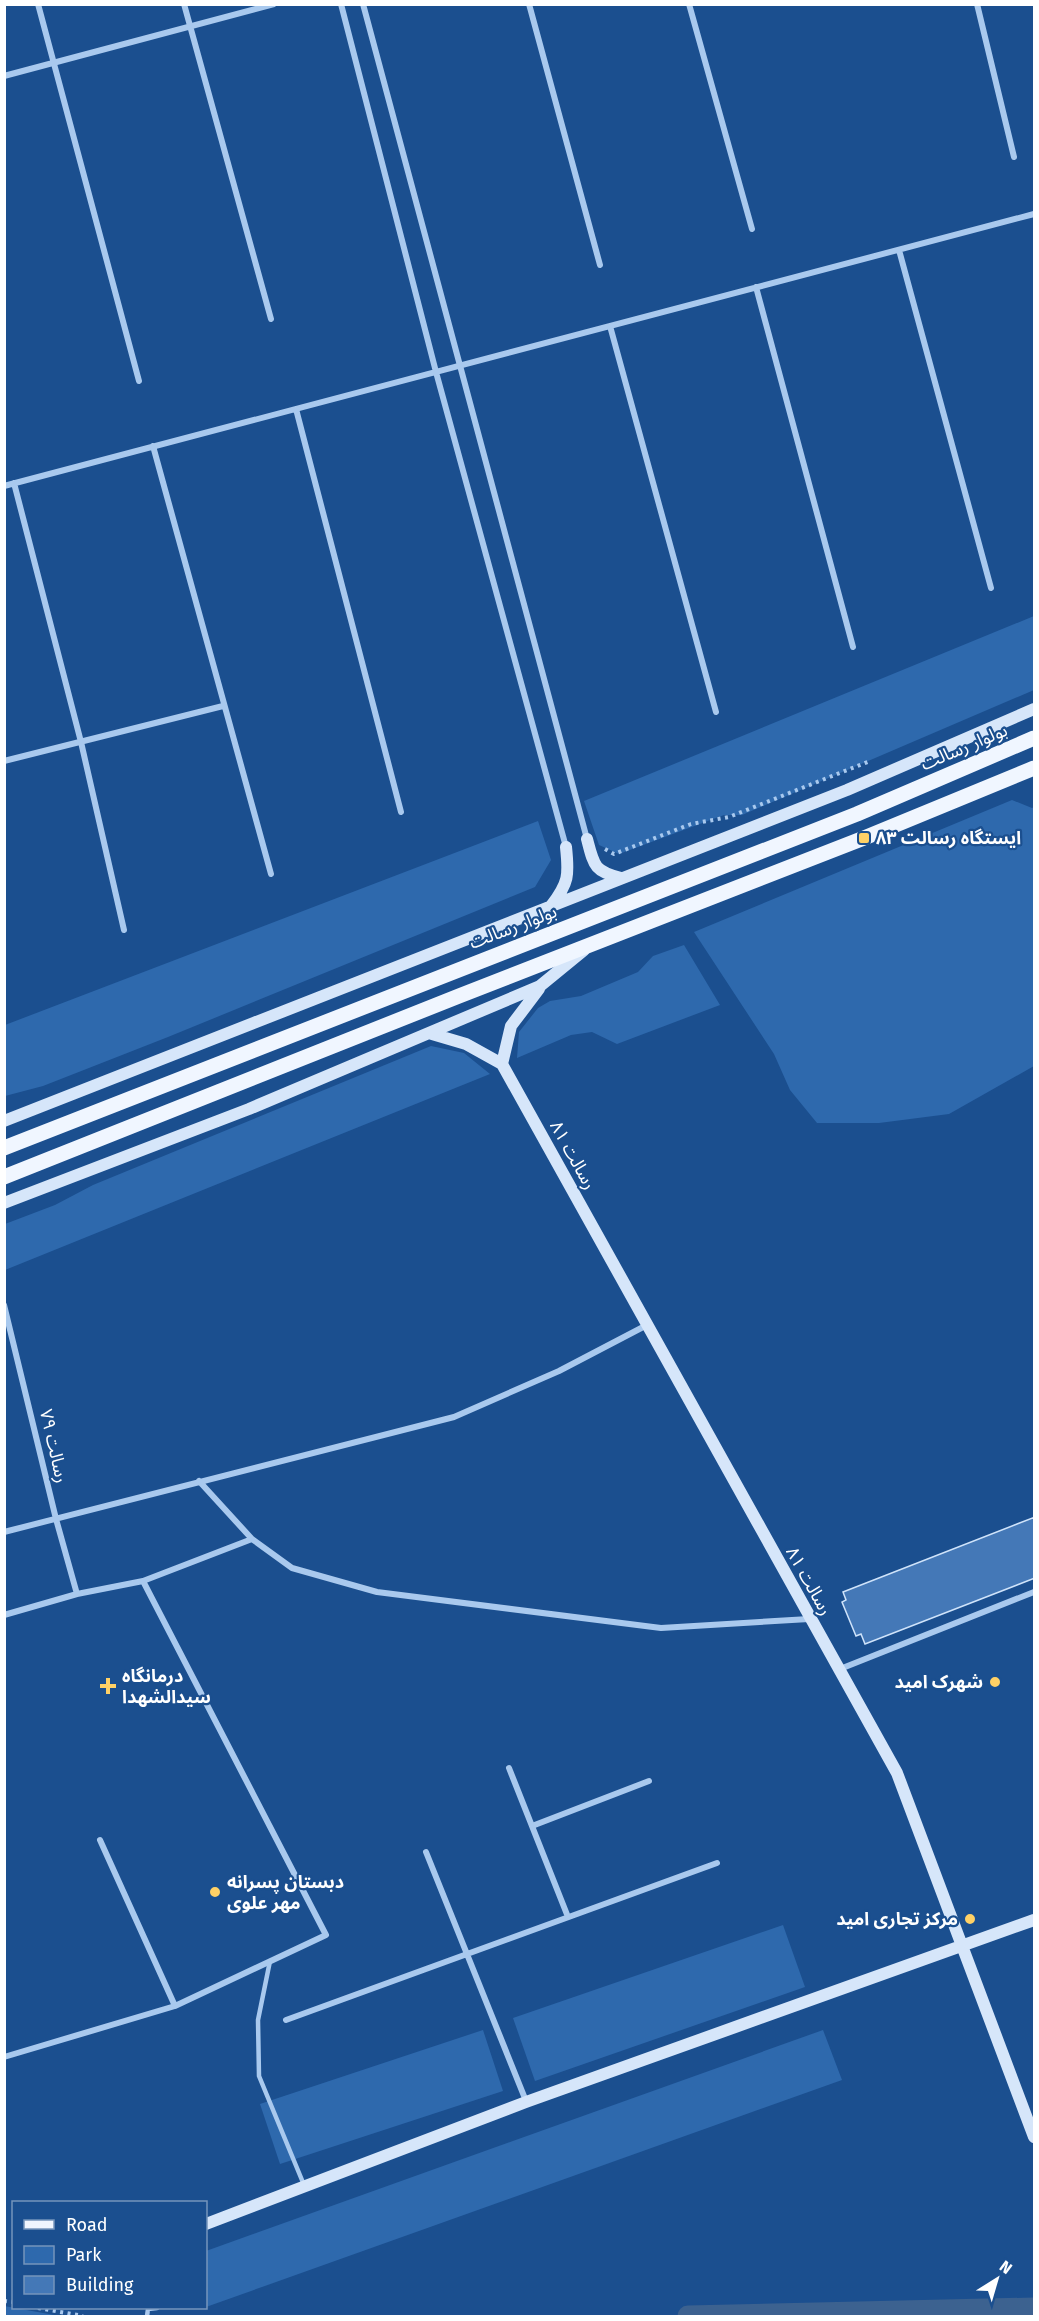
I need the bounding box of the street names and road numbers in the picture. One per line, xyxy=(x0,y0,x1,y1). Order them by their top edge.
street label: بولوار رسالت xyxy=(917,719,1011,775)
street label: بولوار رسالت xyxy=(466,900,560,954)
street label: رسالت ۸۱ xyxy=(545,1117,601,1193)
street label: رسالت ۷۹ xyxy=(35,1407,73,1485)
street label: رسالت ۸۱ xyxy=(781,1543,837,1619)

